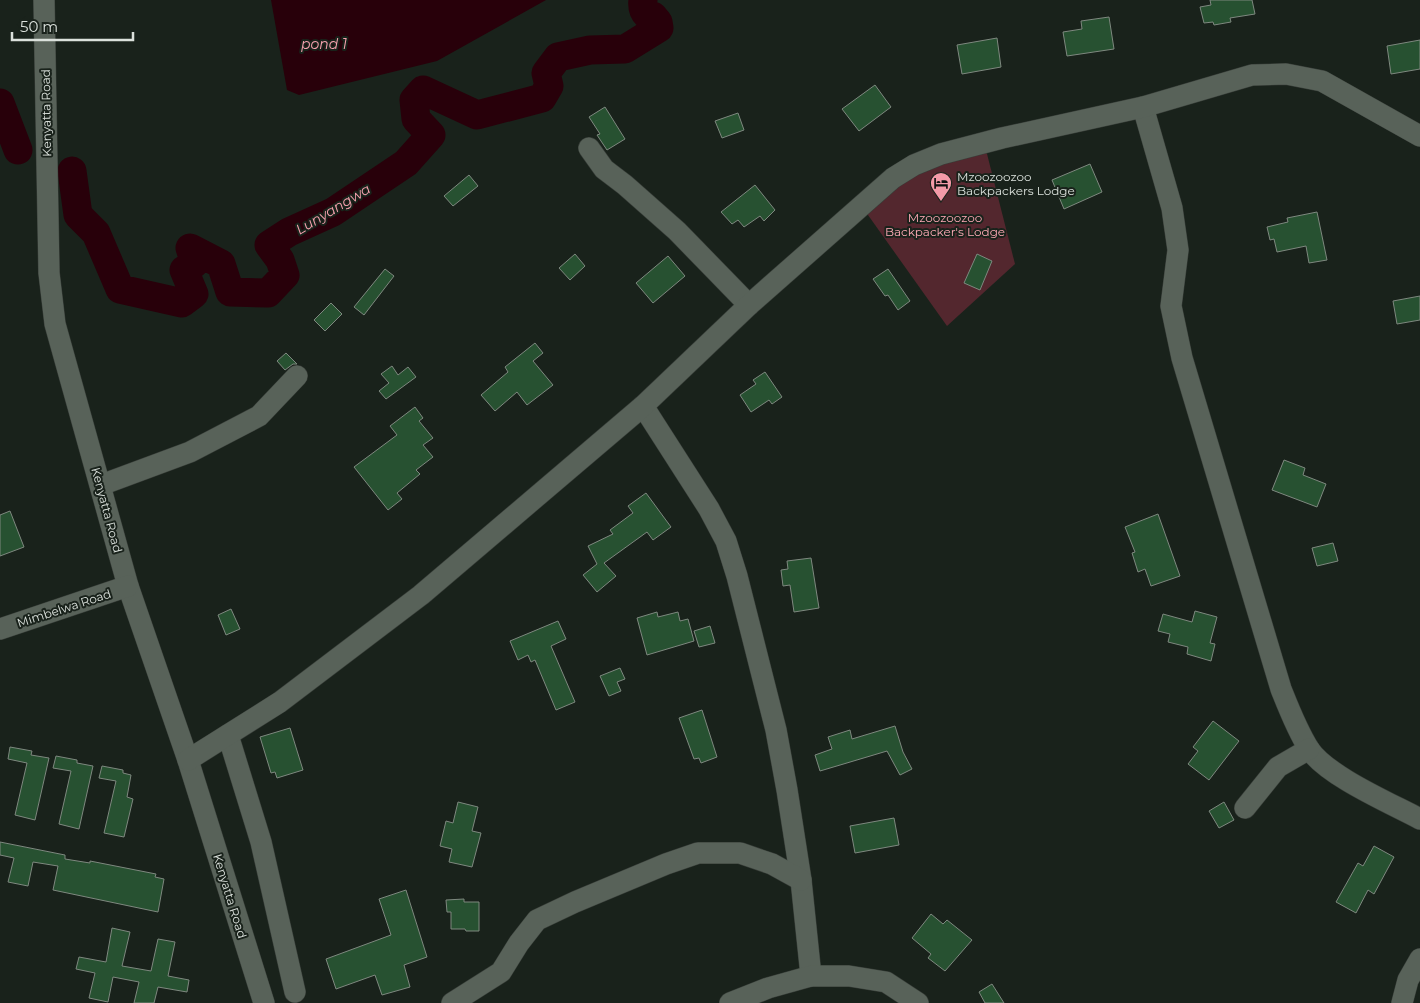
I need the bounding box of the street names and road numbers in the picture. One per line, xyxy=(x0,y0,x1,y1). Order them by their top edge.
street label: Kenyatta Road xyxy=(38,69,54,157)
street label: Kenyatta Road xyxy=(88,466,126,554)
street label: Mimbelwa Road xyxy=(15,586,113,630)
street label: Kenyatta Road xyxy=(210,852,250,940)

